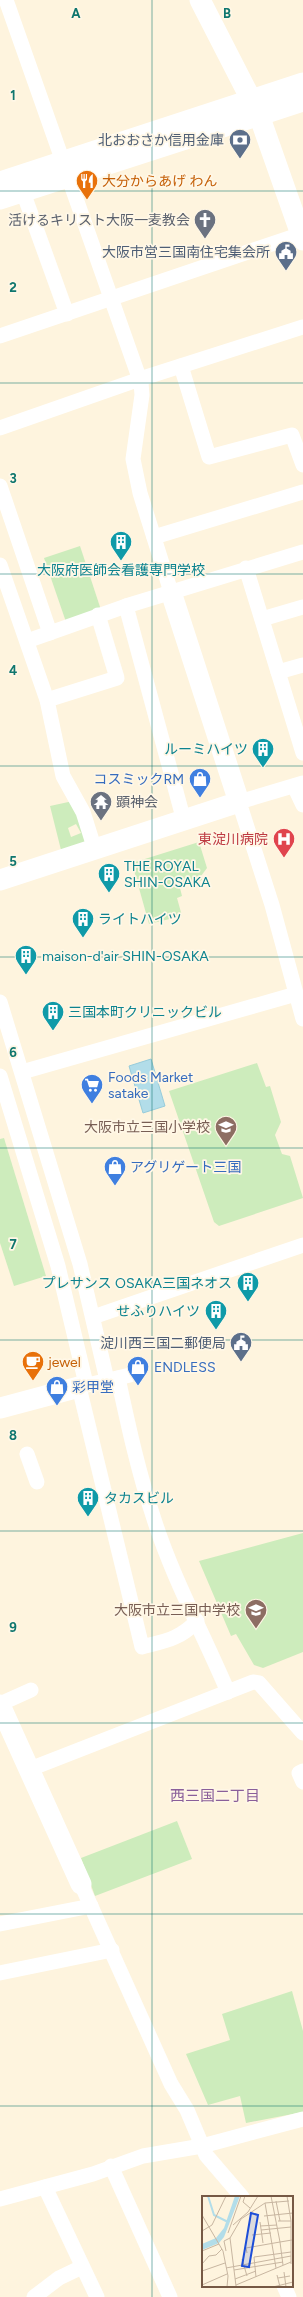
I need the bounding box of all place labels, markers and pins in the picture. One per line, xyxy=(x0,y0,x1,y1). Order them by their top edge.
bank icon: 北おおさか信用金庫 xyxy=(227,127,253,160)
place label: 北おおさか信用金庫 xyxy=(98,132,224,149)
restaurant icon: 大分からあげ わん xyxy=(74,168,100,201)
place label: 大分からあげ わん xyxy=(102,173,217,190)
church icon: 活けるキリスト大阪一麦教会 xyxy=(192,207,218,240)
place label: 活けるキリスト大阪一麦教会 xyxy=(8,212,190,229)
public building icon: 大阪市営三国南住宅集会所 xyxy=(273,239,299,272)
place label: 大阪市営三国南住宅集会所 xyxy=(102,244,270,261)
building icon: 大阪府医師会看護専門学校 xyxy=(108,529,134,562)
place label: 大阪府医師会看護専門学校 xyxy=(37,562,205,579)
building icon: ルーミハイツ xyxy=(250,736,276,769)
place label: ルーミハイツ xyxy=(164,741,248,758)
shop icon: コスミックRM xyxy=(187,766,213,799)
place label: コスミックRM xyxy=(93,771,184,788)
temple icon: 顕神会 xyxy=(88,789,114,822)
place label: 顕神会 xyxy=(116,794,158,811)
hospital icon: 東淀川病院 xyxy=(271,826,297,859)
place label: 東淀川病院 xyxy=(198,831,268,848)
place label: THE ROYAL SHIN-OSAKA xyxy=(124,858,211,891)
building icon: THE ROYAL SHIN-OSAKA xyxy=(96,861,122,894)
building icon: ライトハイツ xyxy=(70,906,96,939)
place label: ライトハイツ xyxy=(98,911,182,928)
building icon: maison-d'air SHIN-OSAKA xyxy=(13,943,39,976)
place label: maison-d'air SHIN-OSAKA xyxy=(42,948,209,965)
building icon: 三国本町クリニックビル xyxy=(40,999,66,1032)
place label: 三国本町クリニックビル xyxy=(68,1004,222,1021)
place label: Foods Market satake xyxy=(108,1069,193,1102)
supermarket icon: Foods Market satake xyxy=(79,1072,105,1105)
school or university icon: 大阪市立三国小学校 xyxy=(213,1114,239,1147)
place label: 大阪市立三国小学校 xyxy=(84,1119,210,1136)
shop icon: アグリゲート三国 xyxy=(102,1154,128,1187)
place label: アグリゲート三国 xyxy=(130,1159,241,1176)
building icon: プレサンス OSAKA三国ネオス xyxy=(235,1270,261,1303)
place label: プレサンス OSAKA三国ネオス xyxy=(42,1275,232,1292)
building icon: せふりハイツ xyxy=(203,1298,229,1331)
place label: せふりハイツ xyxy=(116,1303,200,1320)
public building icon: 淀川西三国二郵便局 xyxy=(228,1330,254,1363)
place label: 淀川西三国二郵便局 xyxy=(100,1335,226,1352)
cafe icon: jewel xyxy=(20,1349,46,1382)
place label: jewel xyxy=(47,1354,81,1371)
shop icon: ENDLESS xyxy=(125,1354,151,1387)
place label: ENDLESS xyxy=(154,1359,216,1376)
shop icon: 彩甲堂 xyxy=(44,1374,70,1407)
place label: 彩甲堂 xyxy=(72,1379,114,1396)
building icon: タカスビル xyxy=(75,1485,101,1518)
place label: タカスビル xyxy=(104,1490,174,1507)
school or university icon: 大阪市立三国中学校 xyxy=(243,1597,269,1630)
place label: 大阪市立三国中学校 xyxy=(114,1602,240,1619)

